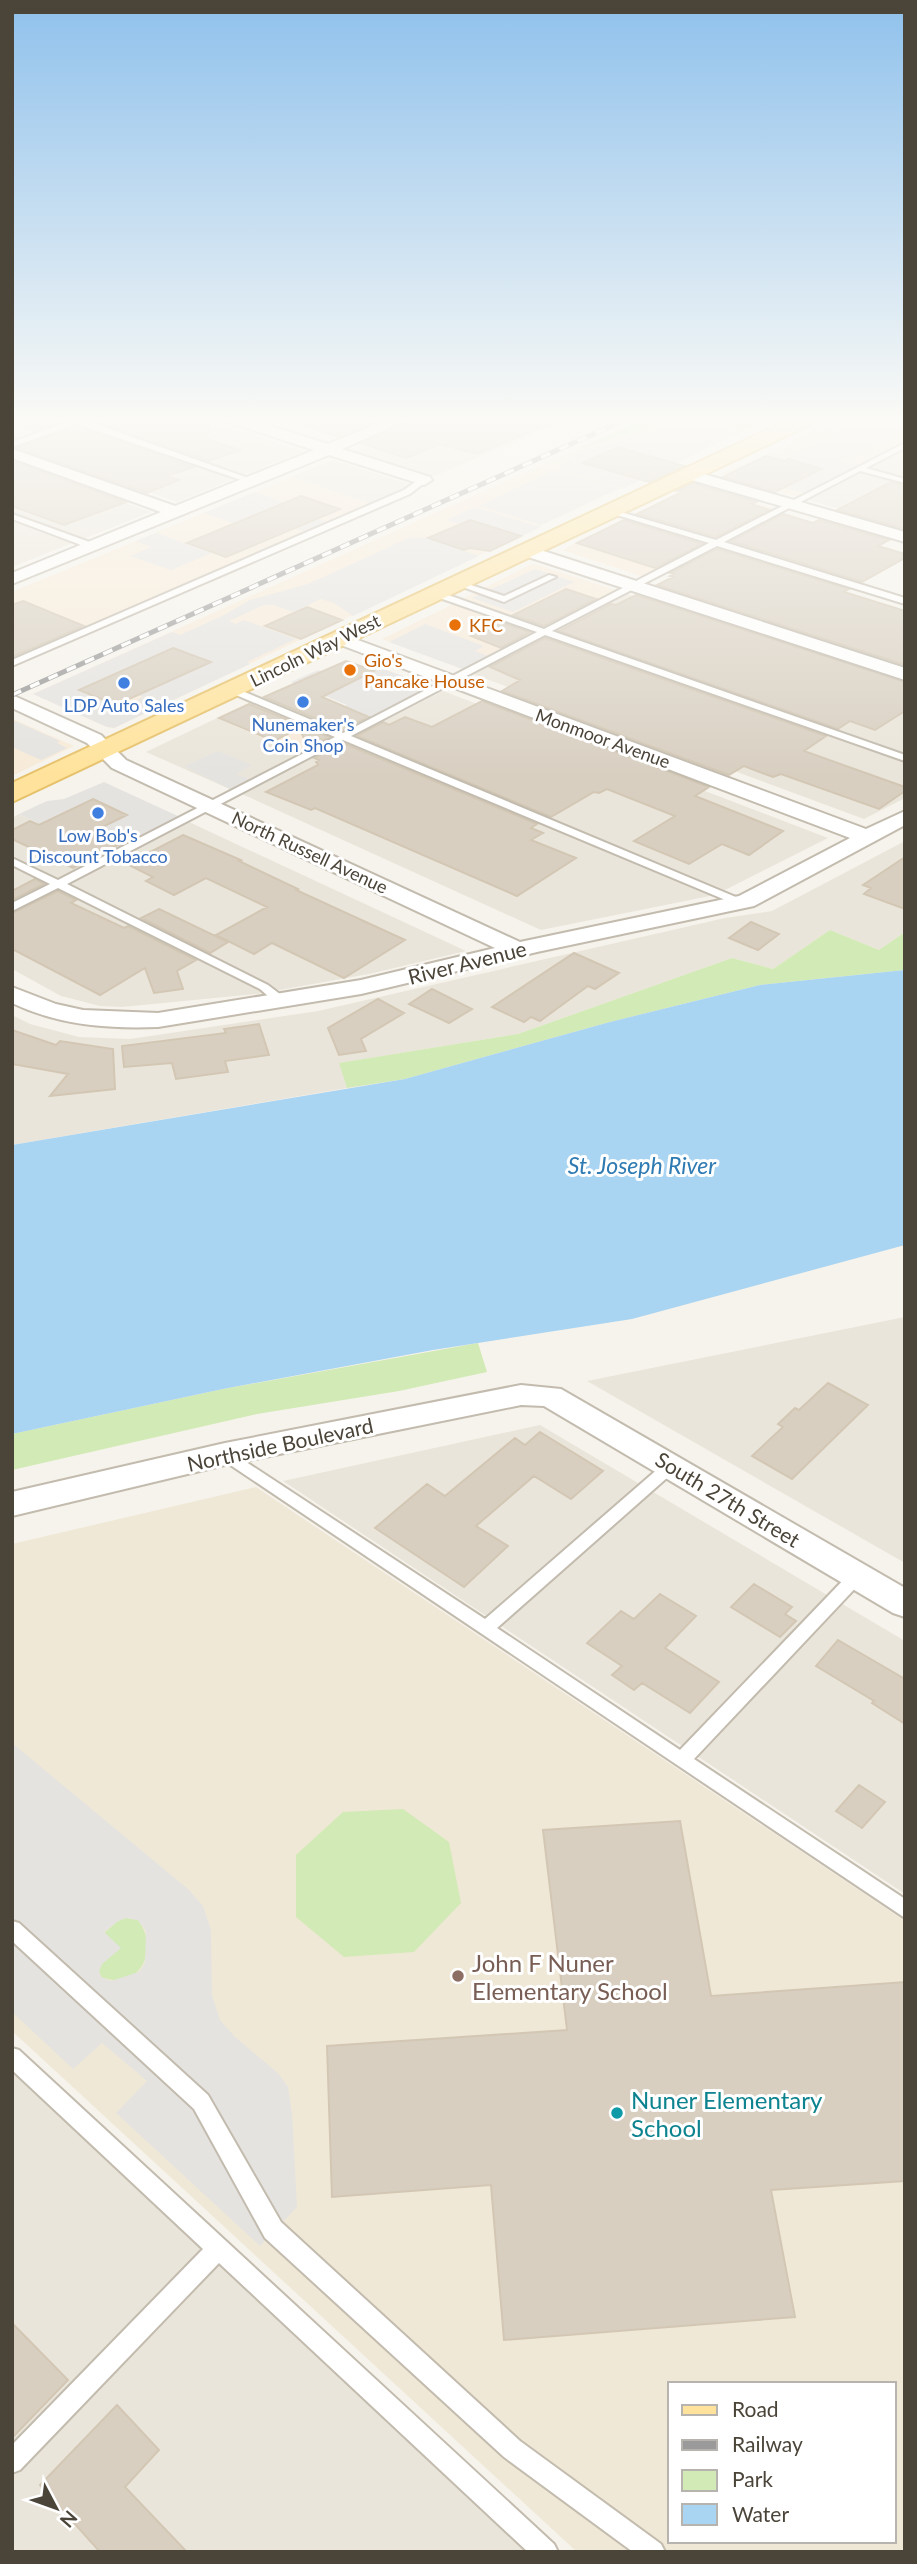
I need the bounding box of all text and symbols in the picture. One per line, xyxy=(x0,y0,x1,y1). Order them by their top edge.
street label: Lincoln Way West xyxy=(246,609,384,691)
place label: KFC xyxy=(469,614,503,636)
marker: KFC xyxy=(447,617,463,633)
place label: Gio's Pancake House xyxy=(364,649,485,692)
marker: Gio's Pancake House xyxy=(342,662,358,678)
marker: LDP Auto Sales xyxy=(116,675,132,691)
place label: LDP Auto Sales xyxy=(64,694,185,716)
marker: Nunemaker's Coin Shop xyxy=(295,694,311,710)
street label: Monmoor Avenue xyxy=(533,703,673,773)
place label: Nunemaker's Coin Shop xyxy=(252,713,355,756)
marker: Low Bob's Discount Tobacco xyxy=(90,805,106,821)
street label: North Russell Avenue xyxy=(229,806,391,898)
place label: Low Bob's Discount Tobacco xyxy=(28,824,168,867)
street label: River Avenue xyxy=(405,935,529,989)
water label: St. Joseph River xyxy=(568,1151,717,1179)
street label: Northside Boulevard xyxy=(185,1412,375,1476)
street label: South 27th Street xyxy=(651,1446,805,1552)
place label: John F Nuner Elementary School xyxy=(472,1948,668,2005)
marker: John F Nuner Elementary School xyxy=(450,1968,466,1984)
place label: Nuner Elementary School xyxy=(631,2085,823,2142)
marker: Nuner Elementary School xyxy=(609,2105,625,2121)
legend xyxy=(668,2382,896,2543)
text: Road xyxy=(732,2396,779,2421)
text: Railway xyxy=(732,2431,803,2456)
text: Park xyxy=(732,2466,773,2491)
north arrow xyxy=(21,2473,91,2543)
text: Water xyxy=(732,2501,789,2526)
text: N xyxy=(56,2506,83,2533)

